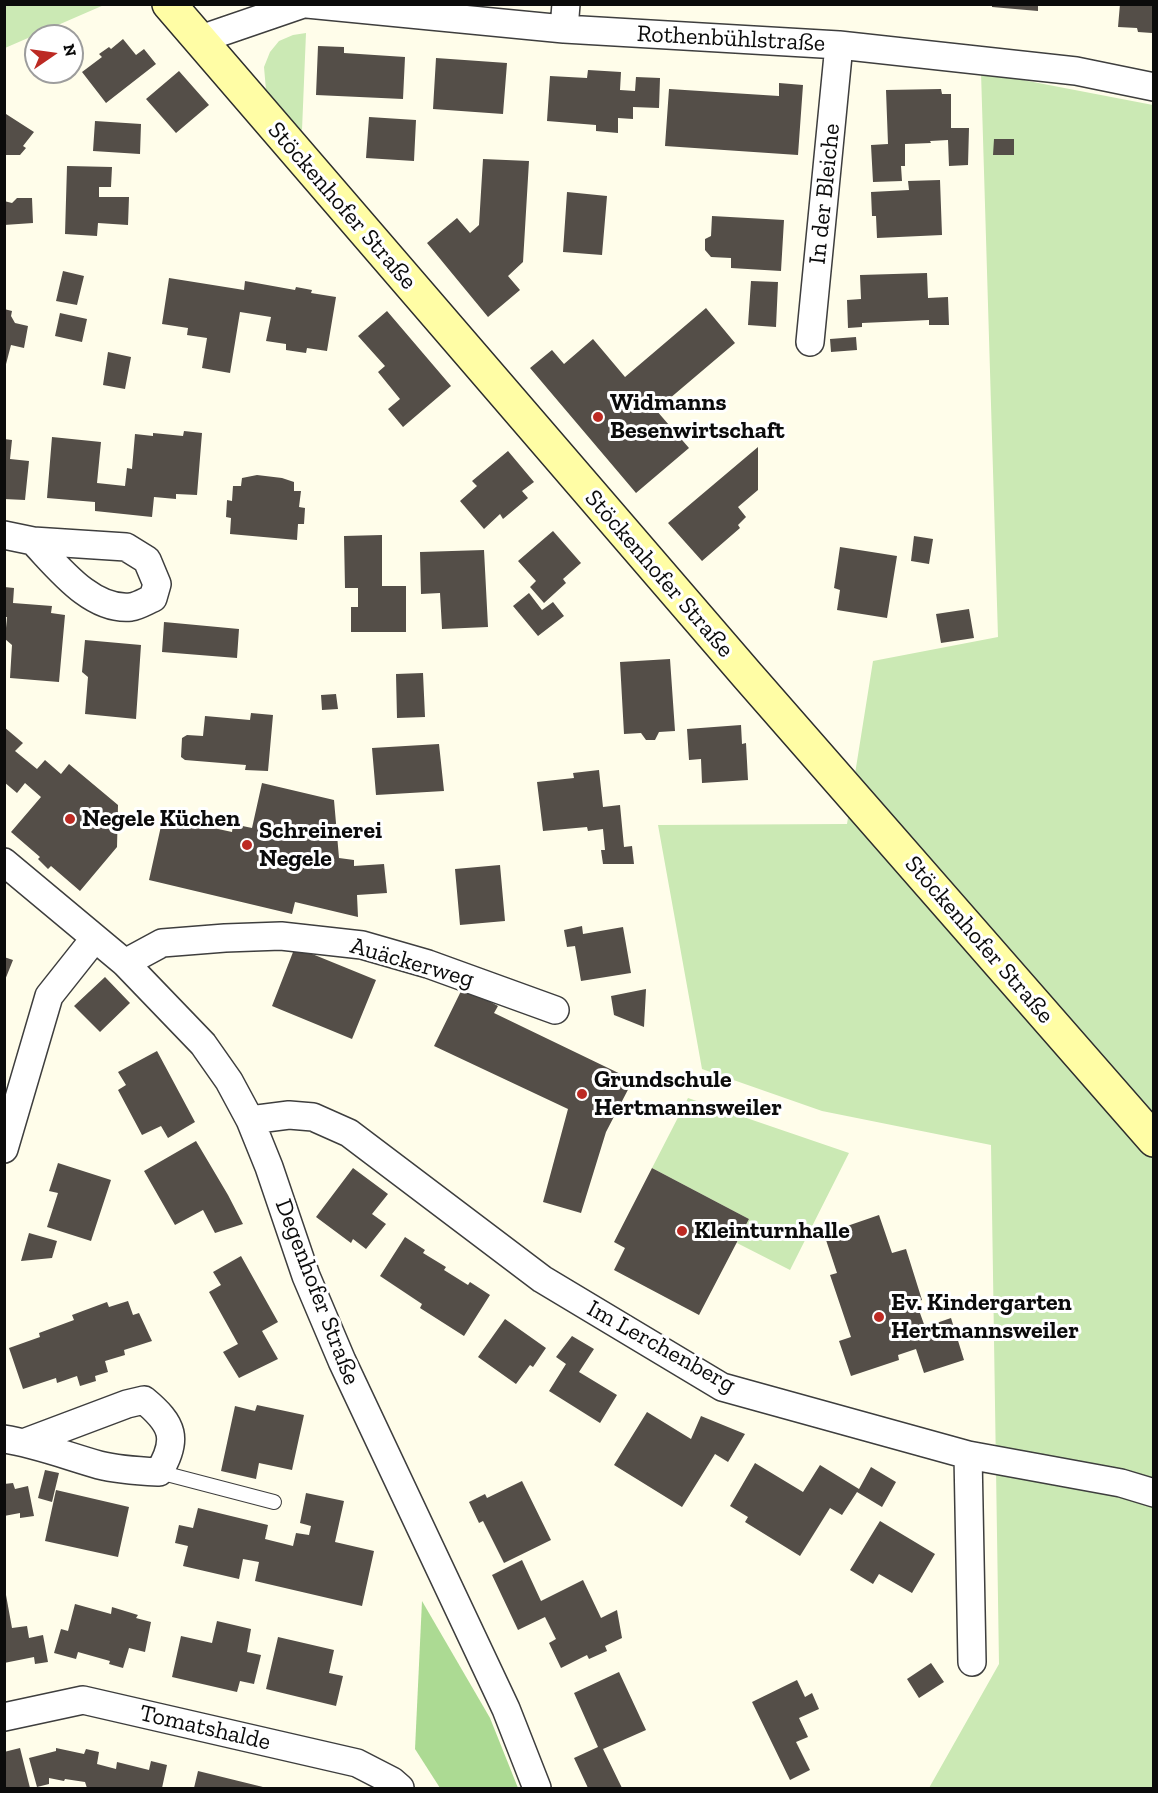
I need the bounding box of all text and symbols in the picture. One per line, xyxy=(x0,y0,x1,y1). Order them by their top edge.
street label: Rothenbühlstraße xyxy=(636,20,826,58)
north arrow xyxy=(24,24,84,84)
text: N xyxy=(59,42,81,58)
street label: Stöckenhofer Straße xyxy=(261,116,423,296)
street label: In der Bleiche xyxy=(803,122,847,266)
place label: Widmanns Besenwirtschaft xyxy=(610,389,785,445)
marker: Widmanns Besenwirtschaft xyxy=(591,410,605,424)
street label: Stöckenhofer Straße xyxy=(578,484,740,664)
place label: Negele Küchen xyxy=(82,805,240,833)
marker: Negele Küchen xyxy=(63,812,77,826)
place label: Schreinerei Negele xyxy=(259,817,382,873)
marker: Schreinerei Negele xyxy=(240,838,254,852)
street label: Stöckenhofer Straße xyxy=(898,850,1060,1030)
street label: Auäckerweg xyxy=(347,932,477,994)
place label: Grundschule Hertmannsweiler xyxy=(594,1066,782,1122)
marker: Grundschule Hertmannsweiler xyxy=(575,1087,589,1101)
street label: Degenhofer Straße xyxy=(268,1195,366,1389)
place label: Kleinturnhalle xyxy=(694,1217,850,1245)
marker: Kleinturnhalle xyxy=(675,1224,689,1238)
place label: Ev. Kindergarten Hertmannsweiler xyxy=(891,1289,1079,1345)
street label: Im Lerchenberg xyxy=(582,1294,740,1400)
marker: Ev. Kindergarten Hertmannsweiler xyxy=(872,1310,886,1324)
street label: Tomatshalde xyxy=(137,1699,273,1757)

